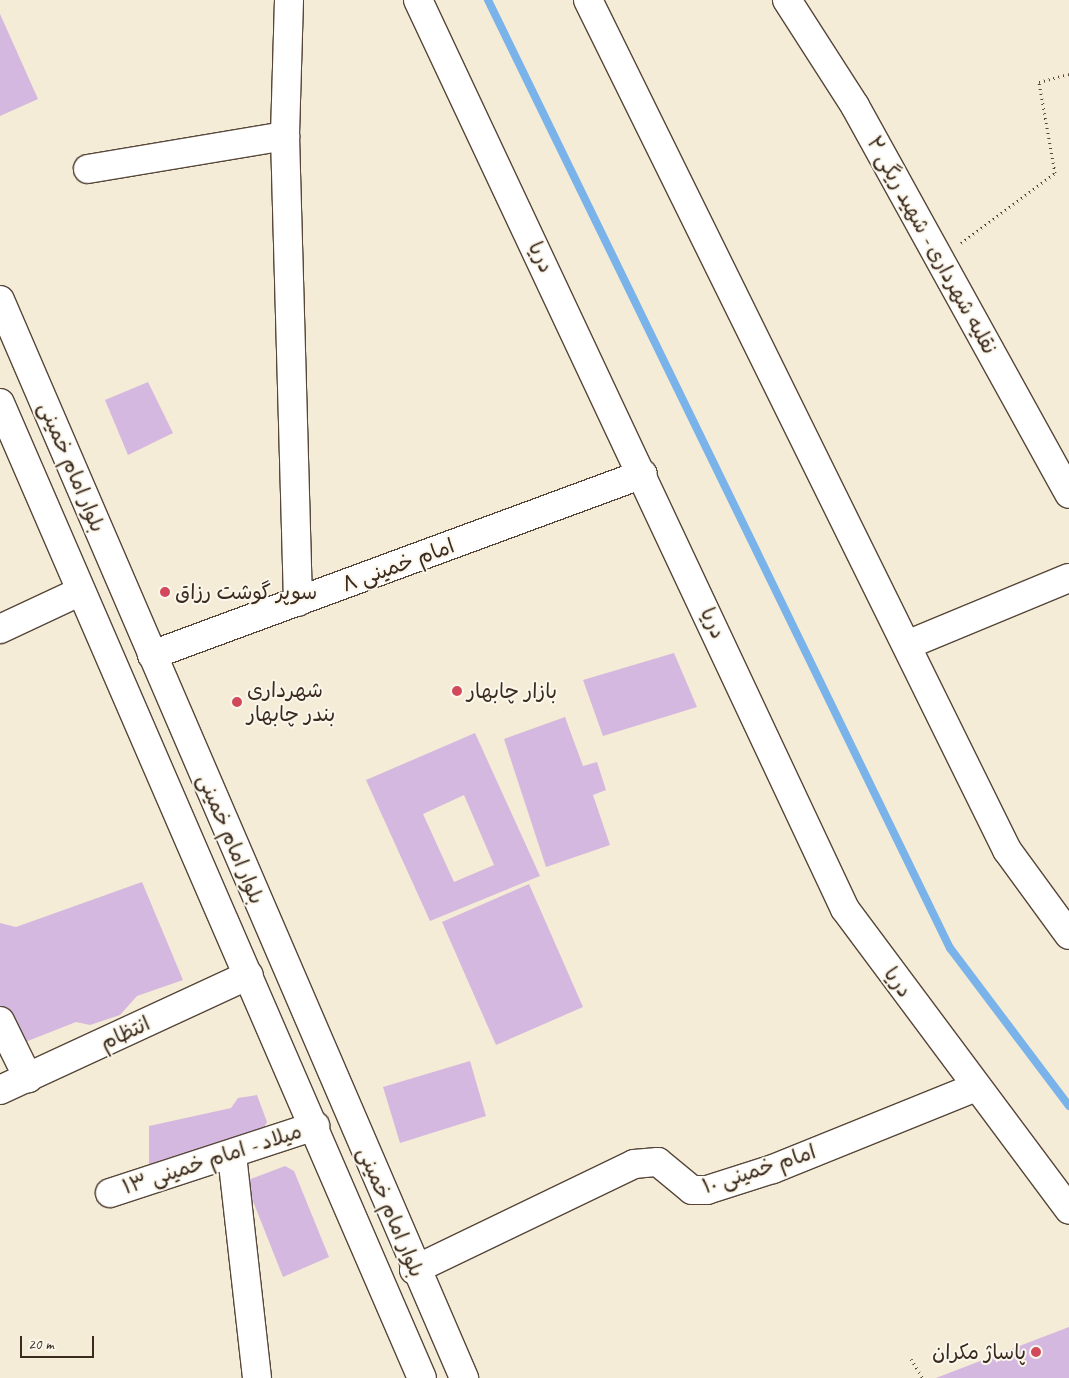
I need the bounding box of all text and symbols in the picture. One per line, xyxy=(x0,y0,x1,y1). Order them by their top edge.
street label: نقلیه شهرداری - شهید ریگی ۲ xyxy=(862,132,1002,358)
street label: دریا xyxy=(523,237,559,277)
street label: بلوار امام خمینی xyxy=(33,398,111,536)
street label: امام خمینی ۸ xyxy=(338,533,458,597)
place label: سوپر گوشت رزاق xyxy=(175,579,317,605)
marker: سوپر گوشت رزاق xyxy=(159,586,171,598)
street label: دریا xyxy=(695,603,731,643)
place label: شهرداری بندر چابهار xyxy=(247,677,335,727)
place label: بازار چابهار xyxy=(467,678,557,704)
marker: بازار چابهار xyxy=(451,685,463,697)
marker: شهرداری بندر چابهار xyxy=(231,696,243,708)
street label: بلوار امام خمینی xyxy=(192,770,270,908)
street label: دریا xyxy=(879,962,917,1002)
street label: انتظام xyxy=(96,1011,154,1055)
street label: میلاد - امام خمینی ۱۳ xyxy=(119,1118,305,1200)
street label: امام خمینی ۱۰ xyxy=(699,1139,819,1199)
street label: بلوار امام خمینی xyxy=(352,1143,430,1281)
scale bar xyxy=(22,1326,96,1358)
text: 20 m xyxy=(28,1335,54,1354)
place label: پاساژ مکران xyxy=(932,1339,1026,1365)
marker: پاساژ مکران xyxy=(1030,1346,1042,1358)

